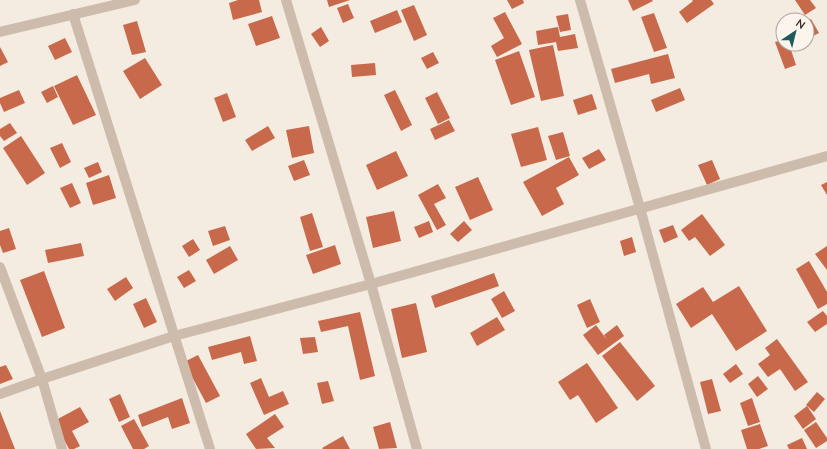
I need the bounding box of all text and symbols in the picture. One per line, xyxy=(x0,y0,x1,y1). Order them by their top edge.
north arrow xyxy=(775,12,815,52)
text: N xyxy=(793,16,808,33)

